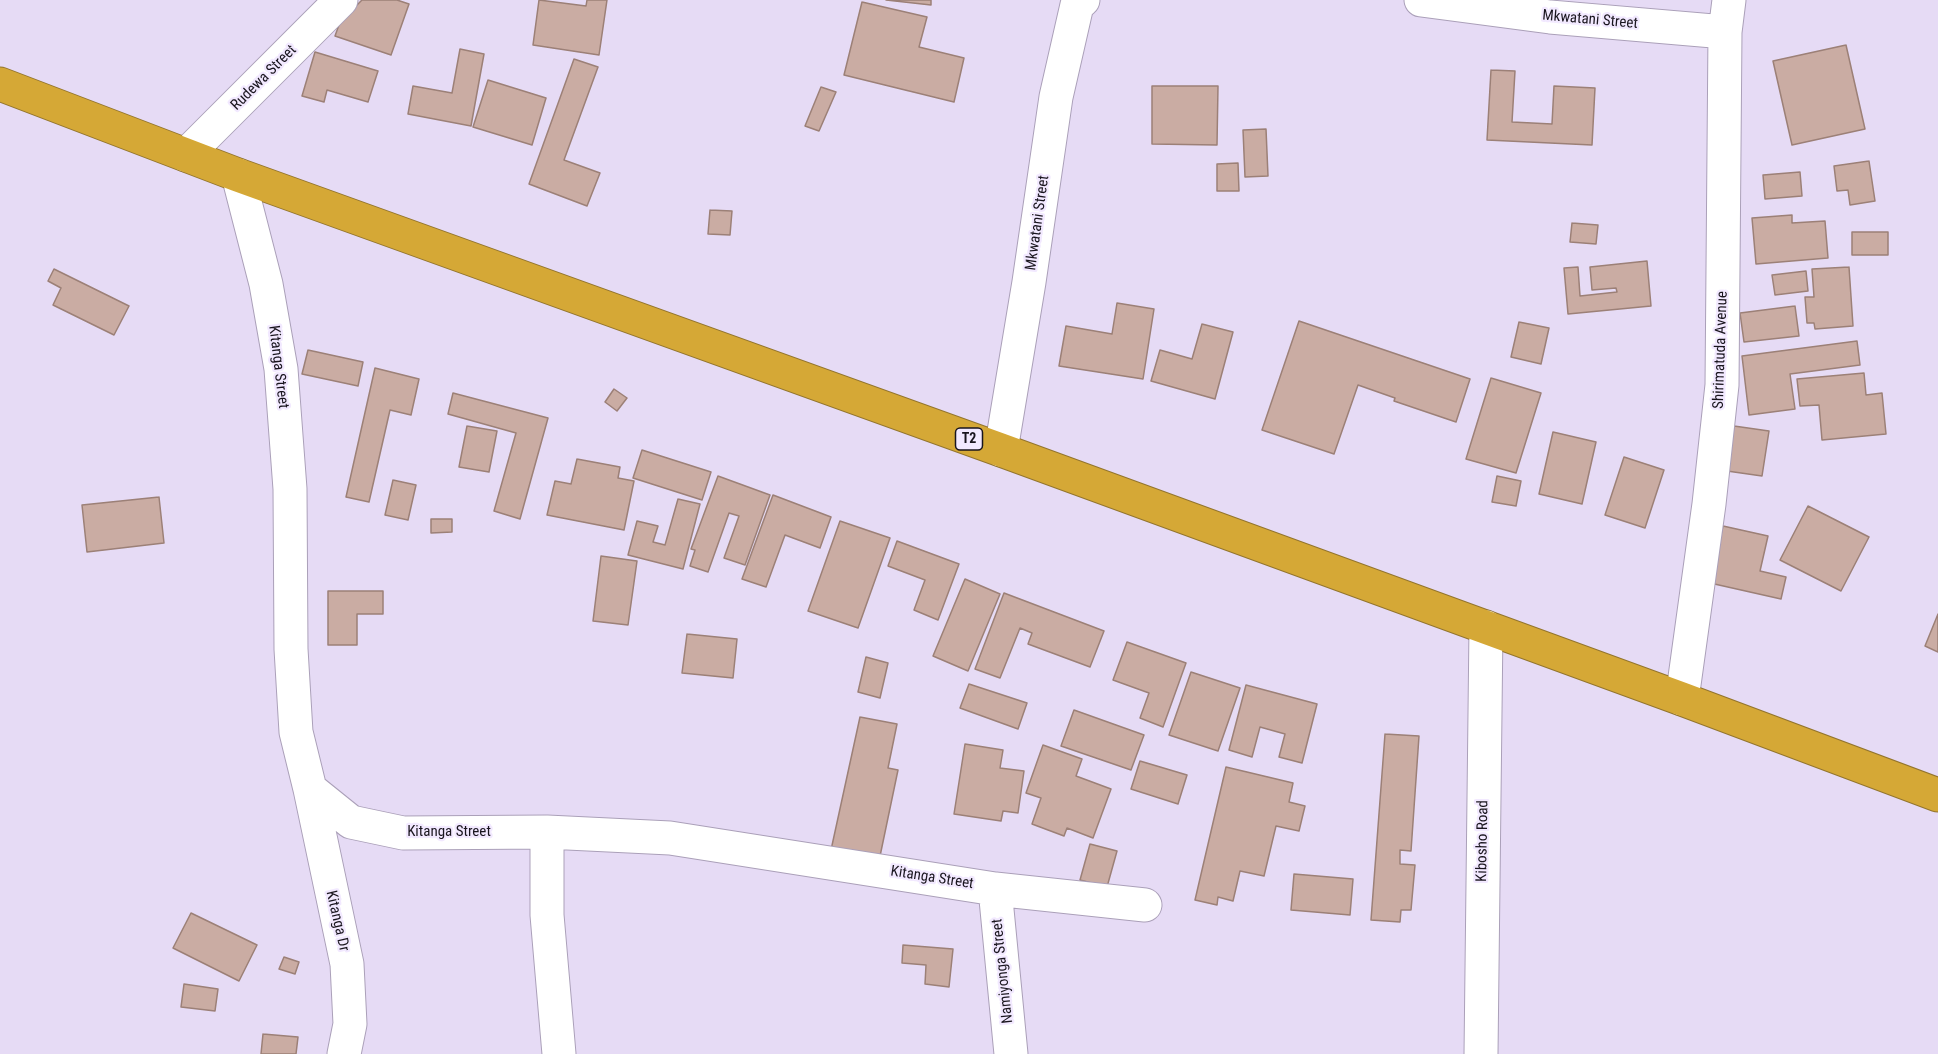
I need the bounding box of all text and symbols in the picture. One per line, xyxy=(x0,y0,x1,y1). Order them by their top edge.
street label: Mkwatani Street xyxy=(1541,7,1639,33)
street label: Rudewa Street xyxy=(228,42,300,114)
street label: Mkwatani Street xyxy=(1022,174,1054,272)
street label: Shirimatuda Avenue xyxy=(1710,291,1732,409)
street label: Kitanga Street xyxy=(264,324,292,410)
road number: T2 xyxy=(956,428,982,450)
street label: Kibosho Road xyxy=(1473,800,1493,882)
street label: Kitanga Street xyxy=(407,823,491,841)
street label: Kitanga Street xyxy=(889,863,975,893)
street label: Kitanga Dr xyxy=(321,889,353,953)
street label: Namiyonga Street xyxy=(989,918,1017,1024)

